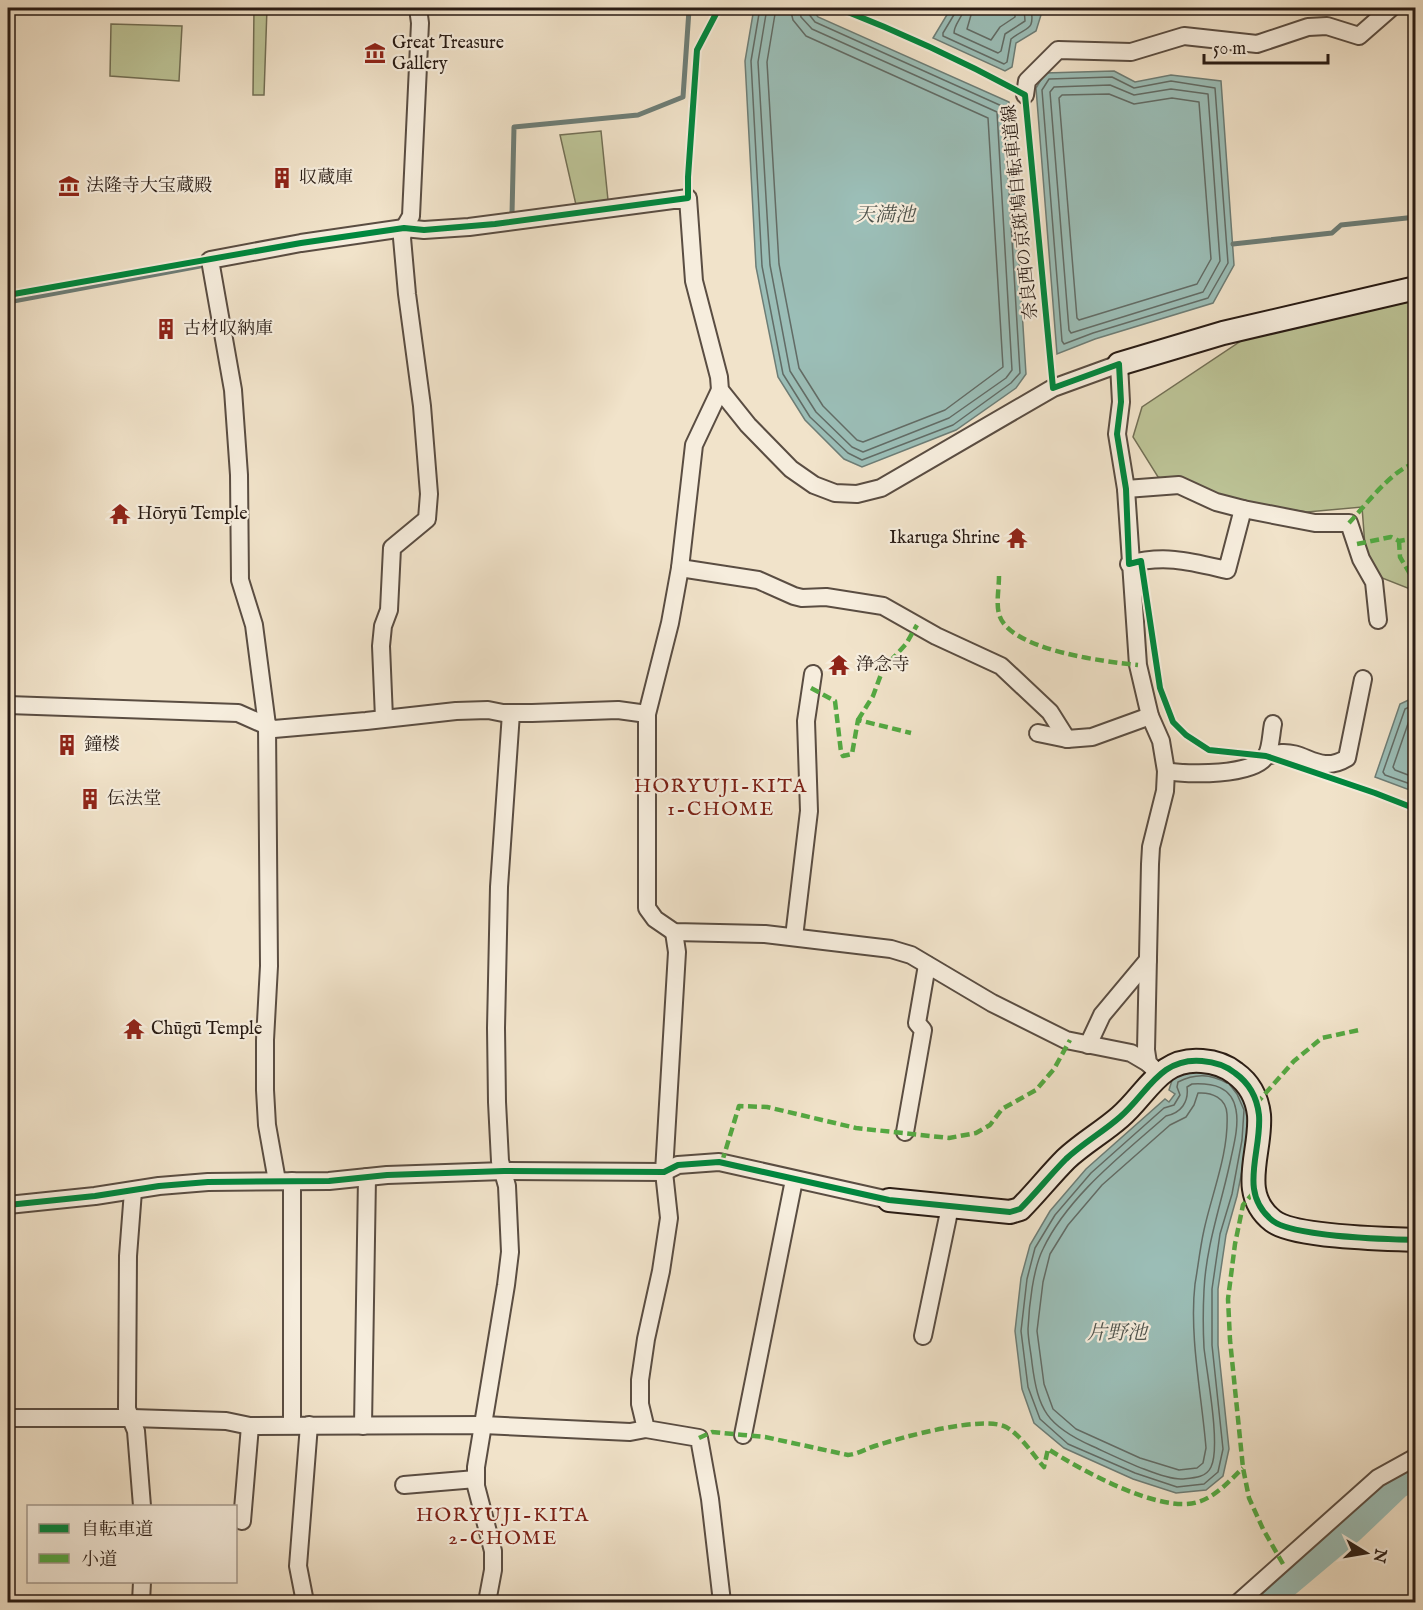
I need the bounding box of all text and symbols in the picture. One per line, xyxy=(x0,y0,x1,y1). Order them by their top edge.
scale bar xyxy=(1204,27,1328,65)
place label: Great Treasure Gallery xyxy=(392,32,504,76)
text: 50 m xyxy=(1213,38,1246,61)
museum icon: Great Treasure Gallery xyxy=(363,41,387,65)
street label: 奈良西の京斑鳩自転車道線 xyxy=(998,103,1044,321)
building icon: 収蔵庫 xyxy=(270,166,294,190)
place label: 収蔵庫 xyxy=(299,167,353,190)
museum icon: 法隆寺大宝蔵殿 xyxy=(57,174,81,198)
place label: 法隆寺大宝蔵殿 xyxy=(86,175,212,198)
water label: 天満池 xyxy=(855,203,917,228)
building icon: 古材収納庫 xyxy=(154,317,178,341)
place label: 古材収納庫 xyxy=(183,318,273,341)
temple icon: Hōryū Temple xyxy=(108,502,132,526)
place label: Hōryū Temple xyxy=(137,503,247,526)
temple icon: Ikaruga Shrine xyxy=(1005,526,1029,550)
place label: Ikaruga Shrine xyxy=(889,527,1000,550)
temple icon: 浄念寺 xyxy=(827,653,851,677)
place label: 浄念寺 xyxy=(856,654,910,677)
building icon: 鐘楼 xyxy=(55,733,79,757)
place label: 鐘楼 xyxy=(84,734,120,757)
district label: HORYUJI-KITA 1-CHOME xyxy=(634,774,808,822)
building icon: 伝法堂 xyxy=(78,787,102,811)
place label: 伝法堂 xyxy=(107,788,161,811)
temple icon: Chūgū Temple xyxy=(122,1017,146,1041)
place label: Chūgū Temple xyxy=(151,1018,262,1041)
water label: 片野池 xyxy=(1087,1321,1149,1346)
district label: HORYUJI-KITA 2-CHOME xyxy=(416,1503,590,1551)
legend xyxy=(27,1505,237,1583)
text: 自転車道 xyxy=(81,1519,153,1542)
north arrow xyxy=(1336,1523,1396,1583)
text: N xyxy=(1368,1546,1390,1564)
text: 小道 xyxy=(81,1549,117,1572)

